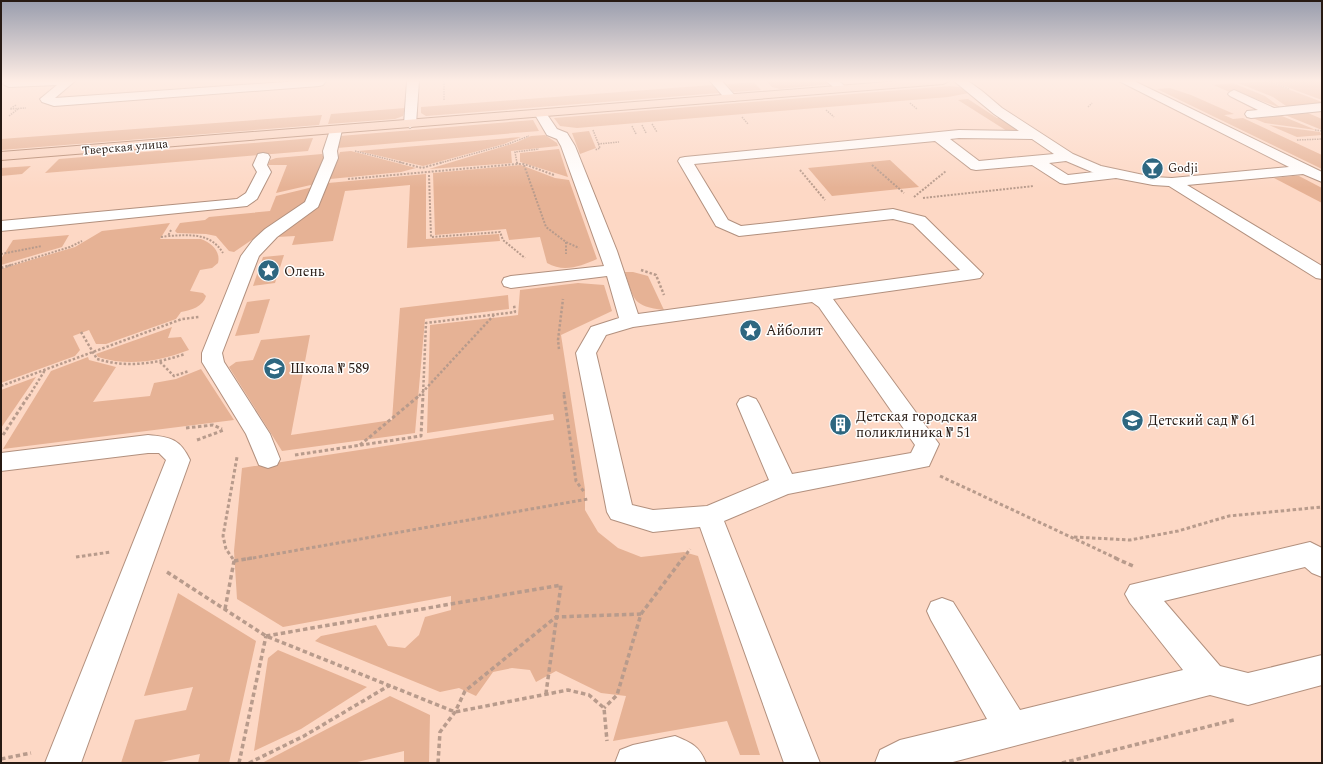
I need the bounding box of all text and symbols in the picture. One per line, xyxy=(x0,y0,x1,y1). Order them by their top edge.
street label: Тверская улица xyxy=(81,134,169,161)
bar icon: Godji xyxy=(1140,155,1166,181)
place label: Godji xyxy=(1168,159,1198,178)
place icon: Олень xyxy=(255,258,281,284)
place label: Олень xyxy=(284,261,325,282)
place icon: Айболит xyxy=(737,317,763,343)
place label: Айболит xyxy=(766,320,823,341)
school or university icon: Школа № 589 xyxy=(262,355,288,381)
place label: Школа № 589 xyxy=(290,358,369,379)
place label: Детская городская поликлиника № 51 xyxy=(856,406,978,443)
school or university icon: Детский сад № 61 xyxy=(1120,407,1146,433)
place label: Детский сад № 61 xyxy=(1148,410,1256,431)
building icon: Детская городская поликлиника № 51 xyxy=(828,411,854,437)

